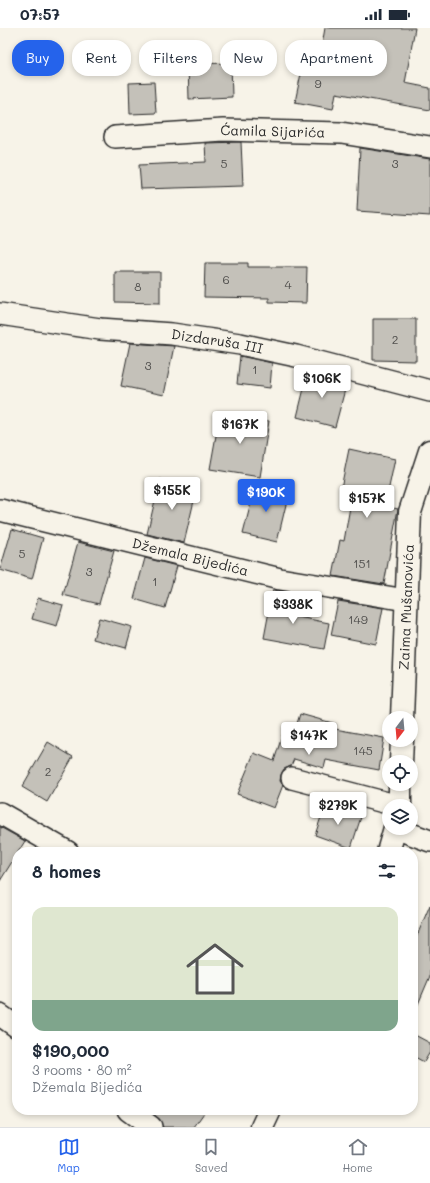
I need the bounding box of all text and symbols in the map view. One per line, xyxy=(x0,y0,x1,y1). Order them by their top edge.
text: 07:57 xyxy=(20,4,60,24)
chip: Buy xyxy=(12,40,64,76)
chip: Rent xyxy=(72,40,131,76)
chip: Filters xyxy=(139,40,212,76)
chip: New xyxy=(220,40,277,76)
chip: Apartment xyxy=(285,40,387,76)
house number: 9 xyxy=(314,75,322,91)
street label: Ćamila Sijarića xyxy=(220,120,325,142)
house number: 5 xyxy=(221,155,228,171)
house number: 3 xyxy=(391,155,399,171)
house number: 6 xyxy=(222,271,230,287)
house number: 4 xyxy=(284,276,292,292)
house number: 8 xyxy=(134,278,142,294)
street label: Dizdaruša III xyxy=(170,324,265,358)
house number: 2 xyxy=(392,331,398,347)
house number: 3 xyxy=(144,357,152,373)
house number: 1 xyxy=(252,361,258,377)
pin: $106K xyxy=(294,365,350,399)
text: $106K xyxy=(303,369,341,386)
pin: $167K xyxy=(212,411,268,445)
text: $167K xyxy=(221,415,259,432)
pin: $155K xyxy=(144,477,200,511)
pin: $190K xyxy=(238,479,294,513)
text: $155K xyxy=(153,481,191,498)
text: $190K xyxy=(247,483,285,500)
pin: $157K xyxy=(339,485,395,519)
text: $157K xyxy=(348,489,386,506)
street label: Džemala Bijedića xyxy=(130,533,251,580)
street label: Zaima Mušanovića xyxy=(394,544,418,670)
house number: 5 xyxy=(19,545,26,561)
house number: 151 xyxy=(353,555,371,571)
house number: 3 xyxy=(85,563,93,579)
house number: 1 xyxy=(152,573,158,589)
pin: $338K xyxy=(265,591,321,625)
text: $338K xyxy=(273,595,313,612)
house number: 149 xyxy=(348,611,368,627)
north arrow xyxy=(382,711,418,747)
map controls xyxy=(382,711,418,835)
pin: $147K xyxy=(281,722,337,756)
text: $147K xyxy=(290,726,328,743)
house number: 145 xyxy=(353,742,373,758)
button: locate xyxy=(382,755,418,791)
house number: 2 xyxy=(45,763,51,779)
pin: $279K xyxy=(310,792,366,826)
text: $279K xyxy=(319,796,357,813)
button: layers xyxy=(382,799,418,835)
text: 8 homes xyxy=(32,860,101,882)
icon: filters xyxy=(376,860,398,882)
icon: home xyxy=(179,933,251,1005)
text: $190,000 xyxy=(32,1039,109,1061)
text: 3 rooms · 80 m² xyxy=(32,1061,132,1078)
text: Džemala Bijedića xyxy=(32,1078,143,1095)
tab: Map xyxy=(57,1136,80,1175)
tab: Saved xyxy=(195,1136,228,1175)
tab: Home xyxy=(343,1136,372,1175)

